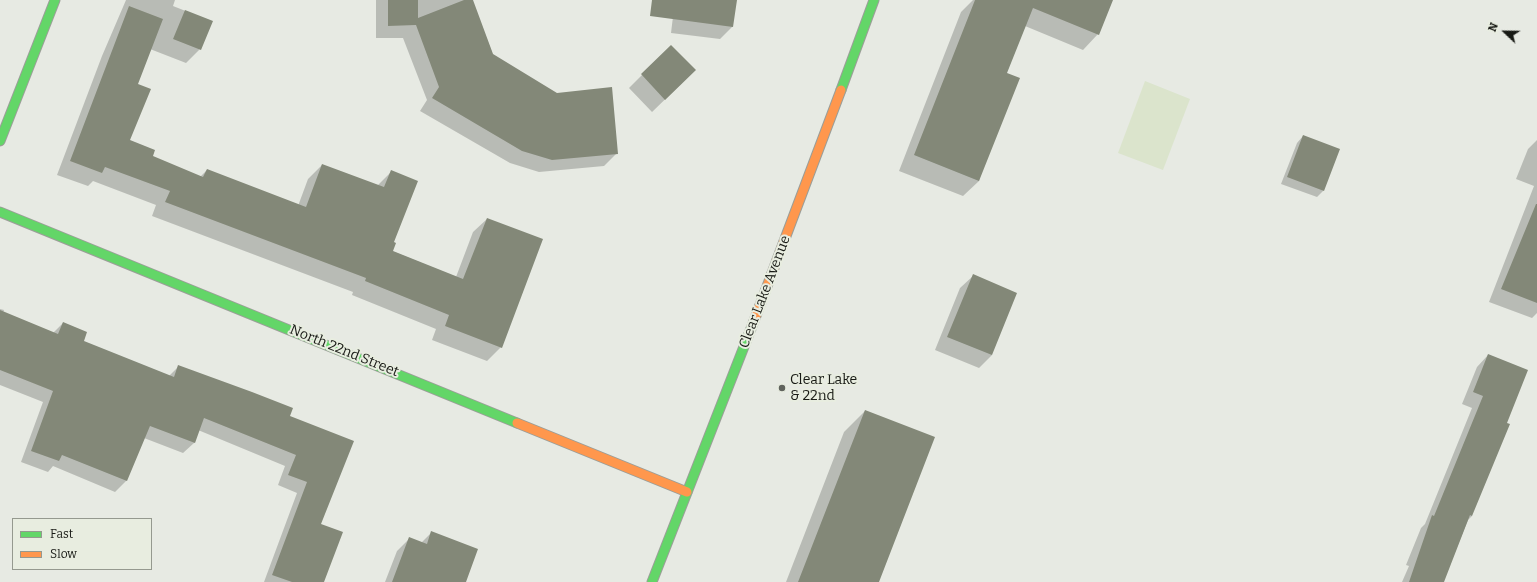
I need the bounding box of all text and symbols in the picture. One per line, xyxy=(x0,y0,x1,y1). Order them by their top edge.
north arrow xyxy=(1485,12,1525,52)
text: N xyxy=(1486,21,1501,34)
street label: Clear Lake Avenue xyxy=(736,233,794,351)
street label: North 22nd Street xyxy=(287,321,401,381)
place label: Clear Lake & 22nd xyxy=(790,372,857,404)
marker: Clear Lake & 22nd xyxy=(777,383,787,393)
legend xyxy=(12,518,152,570)
text: Fast xyxy=(50,527,73,541)
text: Slow xyxy=(50,547,77,561)

